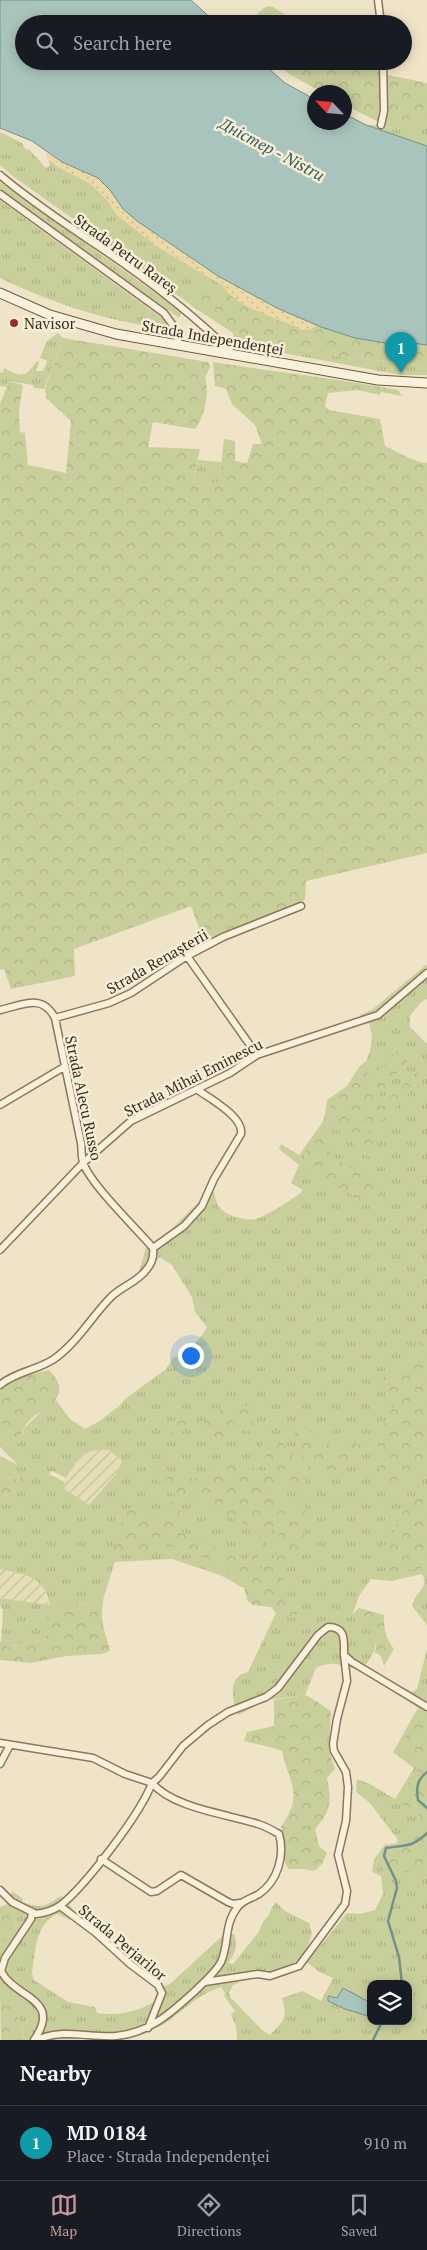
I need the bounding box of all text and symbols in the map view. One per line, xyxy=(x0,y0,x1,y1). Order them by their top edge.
search box xyxy=(15,15,412,70)
icon: search xyxy=(33,29,61,57)
text: Search here xyxy=(73,30,172,55)
north arrow xyxy=(307,85,352,130)
water label: Дністер - Nistru xyxy=(215,112,328,186)
street label: Strada Petru Rareș xyxy=(70,209,182,297)
place label: Navisor xyxy=(24,313,75,333)
street label: Strada Independenței xyxy=(140,315,286,359)
marker: Navisor xyxy=(8,317,20,329)
pin: 1 xyxy=(385,332,417,373)
street label: Strada Renașterii xyxy=(103,924,211,998)
street label: Strada Mihai Eminescu xyxy=(120,1033,266,1121)
street label: Strada Alecu Russo xyxy=(61,1034,107,1162)
your location xyxy=(178,1343,204,1369)
street label: Strada Perjarilor xyxy=(75,1899,171,1985)
map controls xyxy=(367,1980,412,2025)
button: layers xyxy=(367,1980,412,2025)
text: Nearby xyxy=(20,2059,91,2087)
text: MD 0184 xyxy=(67,2120,147,2145)
text: 1 xyxy=(31,2132,41,2154)
text: 910 m xyxy=(364,2132,407,2154)
text: Place · Strada Independenței xyxy=(67,2145,270,2167)
tab: Map xyxy=(50,2191,78,2240)
tab: Directions xyxy=(177,2191,242,2240)
tab: Saved xyxy=(341,2191,377,2240)

